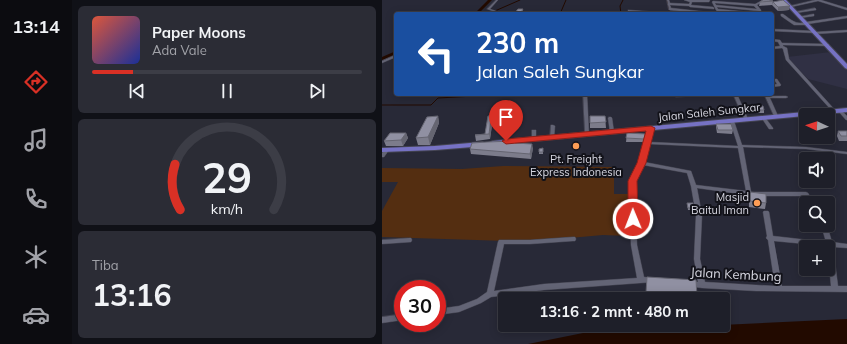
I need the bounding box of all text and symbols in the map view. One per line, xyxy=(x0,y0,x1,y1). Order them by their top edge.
text: 13:14 xyxy=(12,15,60,38)
text: Paper Moons xyxy=(152,23,246,42)
text: 230 m xyxy=(476,25,559,60)
icon: left xyxy=(410,28,462,80)
text: Ada Vale xyxy=(152,42,207,58)
text: Jalan Saleh Sungkar xyxy=(476,60,644,83)
icon: directions xyxy=(22,68,50,96)
icon: previous xyxy=(126,80,148,102)
icon: pause xyxy=(216,80,238,102)
icon: next xyxy=(306,80,328,102)
pin xyxy=(489,100,523,141)
street label: Jalan Saleh Sungkar xyxy=(657,100,761,124)
icon: arrive xyxy=(495,106,517,128)
north arrow xyxy=(799,108,835,144)
map controls xyxy=(799,108,835,276)
icon: music xyxy=(22,126,50,154)
marker: Pt. Freight Express Indonesia xyxy=(571,141,581,151)
text: 29 xyxy=(202,151,252,203)
place label: Pt. Freight Express Indonesia xyxy=(530,152,622,179)
button: sound xyxy=(799,152,835,188)
icon: phone xyxy=(22,185,50,213)
place label: Masjid Baitul Iman xyxy=(691,190,749,217)
button: search xyxy=(799,196,835,232)
position arrow xyxy=(612,198,654,240)
marker: Masjid Baitul Iman xyxy=(752,198,762,208)
text: km/h xyxy=(211,200,243,218)
button: + xyxy=(799,240,835,276)
icon: climate xyxy=(22,243,50,271)
text: Tiba xyxy=(92,257,119,273)
street label: Jalan Kembung xyxy=(690,264,782,284)
text: 13:16 xyxy=(92,276,171,314)
speed limit sign: 30 xyxy=(394,280,446,332)
icon: car xyxy=(22,301,50,329)
text: 13:16 · 2 mnt · 480 m xyxy=(539,302,689,321)

